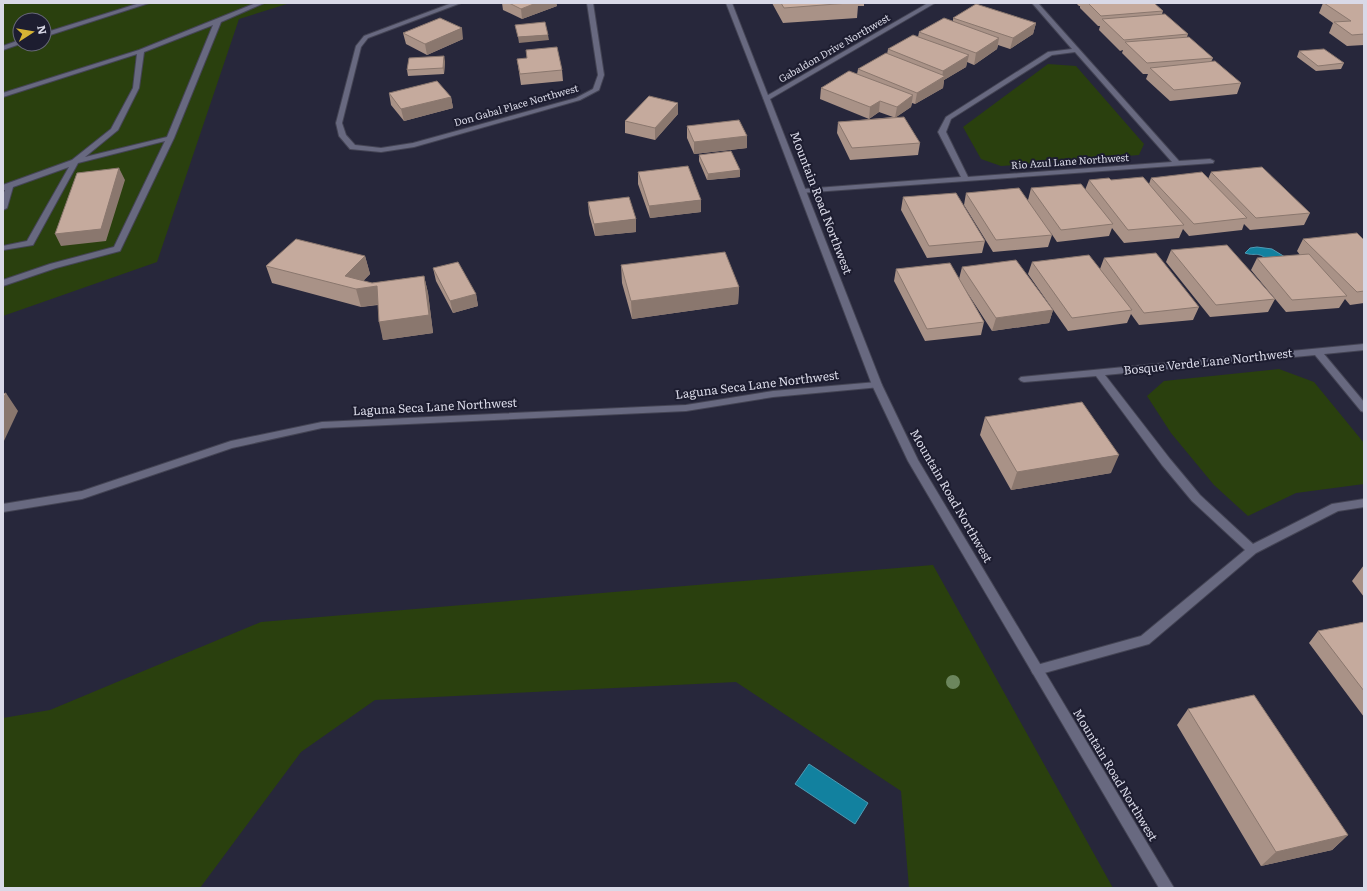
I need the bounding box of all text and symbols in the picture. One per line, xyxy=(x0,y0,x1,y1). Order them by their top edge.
street label: Gabaldon Drive Northwest xyxy=(775,9,892,86)
north arrow xyxy=(12,12,52,52)
text: N xyxy=(34,24,52,36)
street label: Don Gabal Place Northwest xyxy=(452,80,580,129)
street label: Mountain Road Northwest xyxy=(786,129,858,277)
street label: Rio Azul Lane Northwest xyxy=(1010,149,1130,172)
street label: Bosque Verde Lane Northwest xyxy=(1122,343,1293,379)
street label: Laguna Seca Lane Northwest xyxy=(674,365,840,403)
street label: Laguna Seca Lane Northwest xyxy=(352,393,518,419)
street label: Mountain Road Northwest xyxy=(906,425,998,566)
street label: Mountain Road Northwest xyxy=(1069,705,1163,844)

